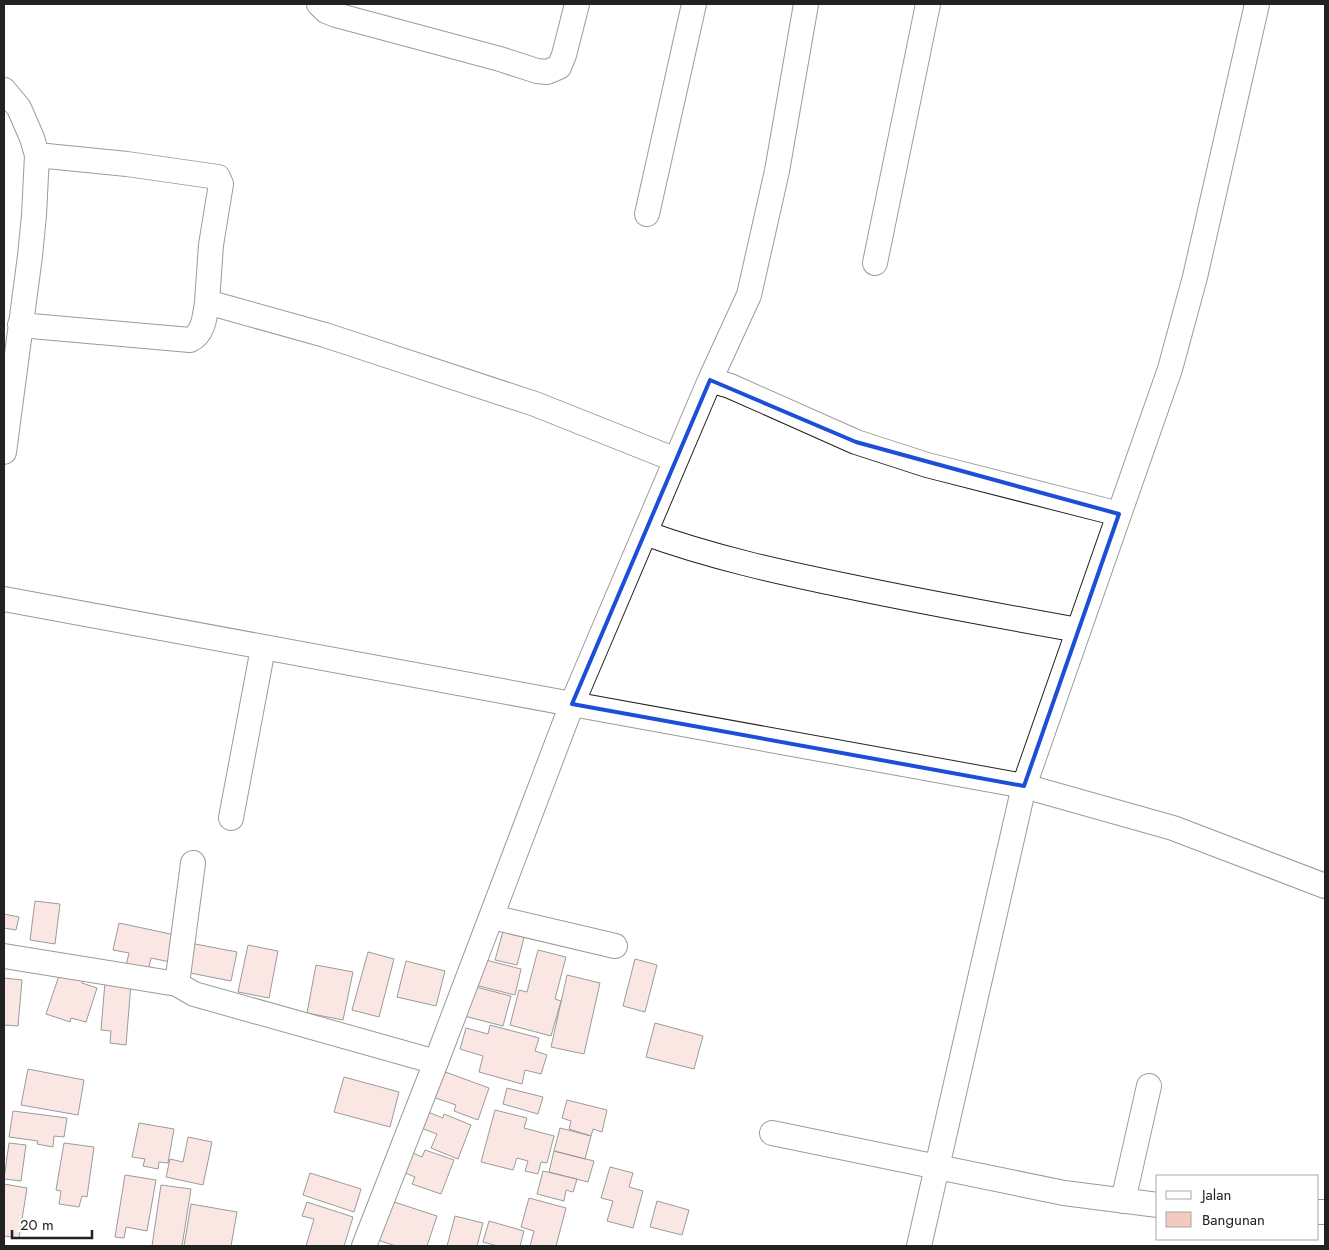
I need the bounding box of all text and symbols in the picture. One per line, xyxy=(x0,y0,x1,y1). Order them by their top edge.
legend xyxy=(1156,1175,1319,1240)
text: Jalan xyxy=(1200,1184,1231,1206)
scale bar xyxy=(12,1208,92,1240)
text: Bangunan xyxy=(1202,1209,1265,1231)
text: 20 m xyxy=(20,1214,54,1236)

